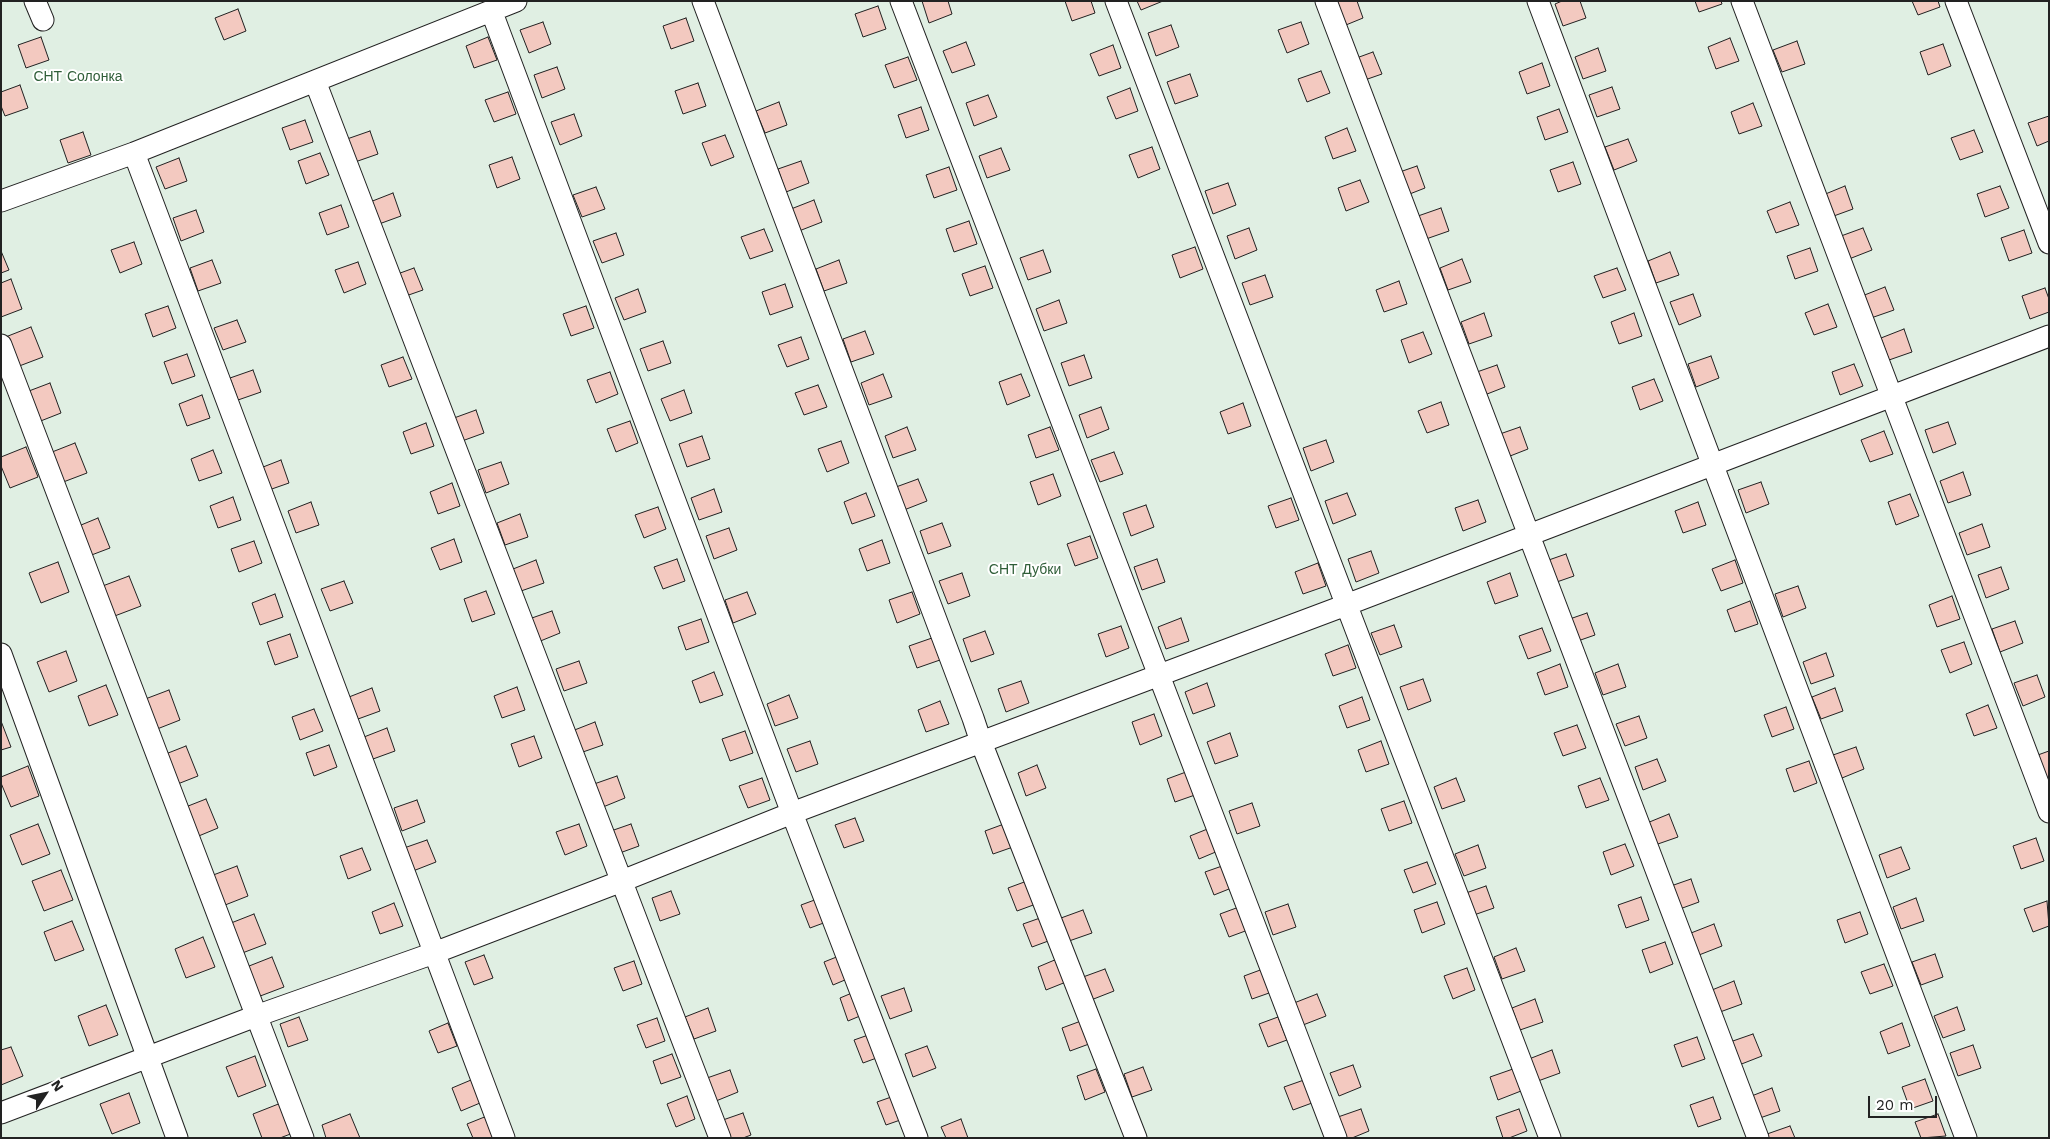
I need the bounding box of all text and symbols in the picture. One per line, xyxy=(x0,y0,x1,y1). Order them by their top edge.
park label: СНТ Солонка xyxy=(33,69,123,85)
park label: СНТ Дубки xyxy=(989,562,1061,578)
north arrow xyxy=(20,1069,70,1119)
text: N xyxy=(48,1077,67,1094)
scale bar xyxy=(1870,1086,1939,1118)
text: 20 m xyxy=(1876,1096,1914,1114)

